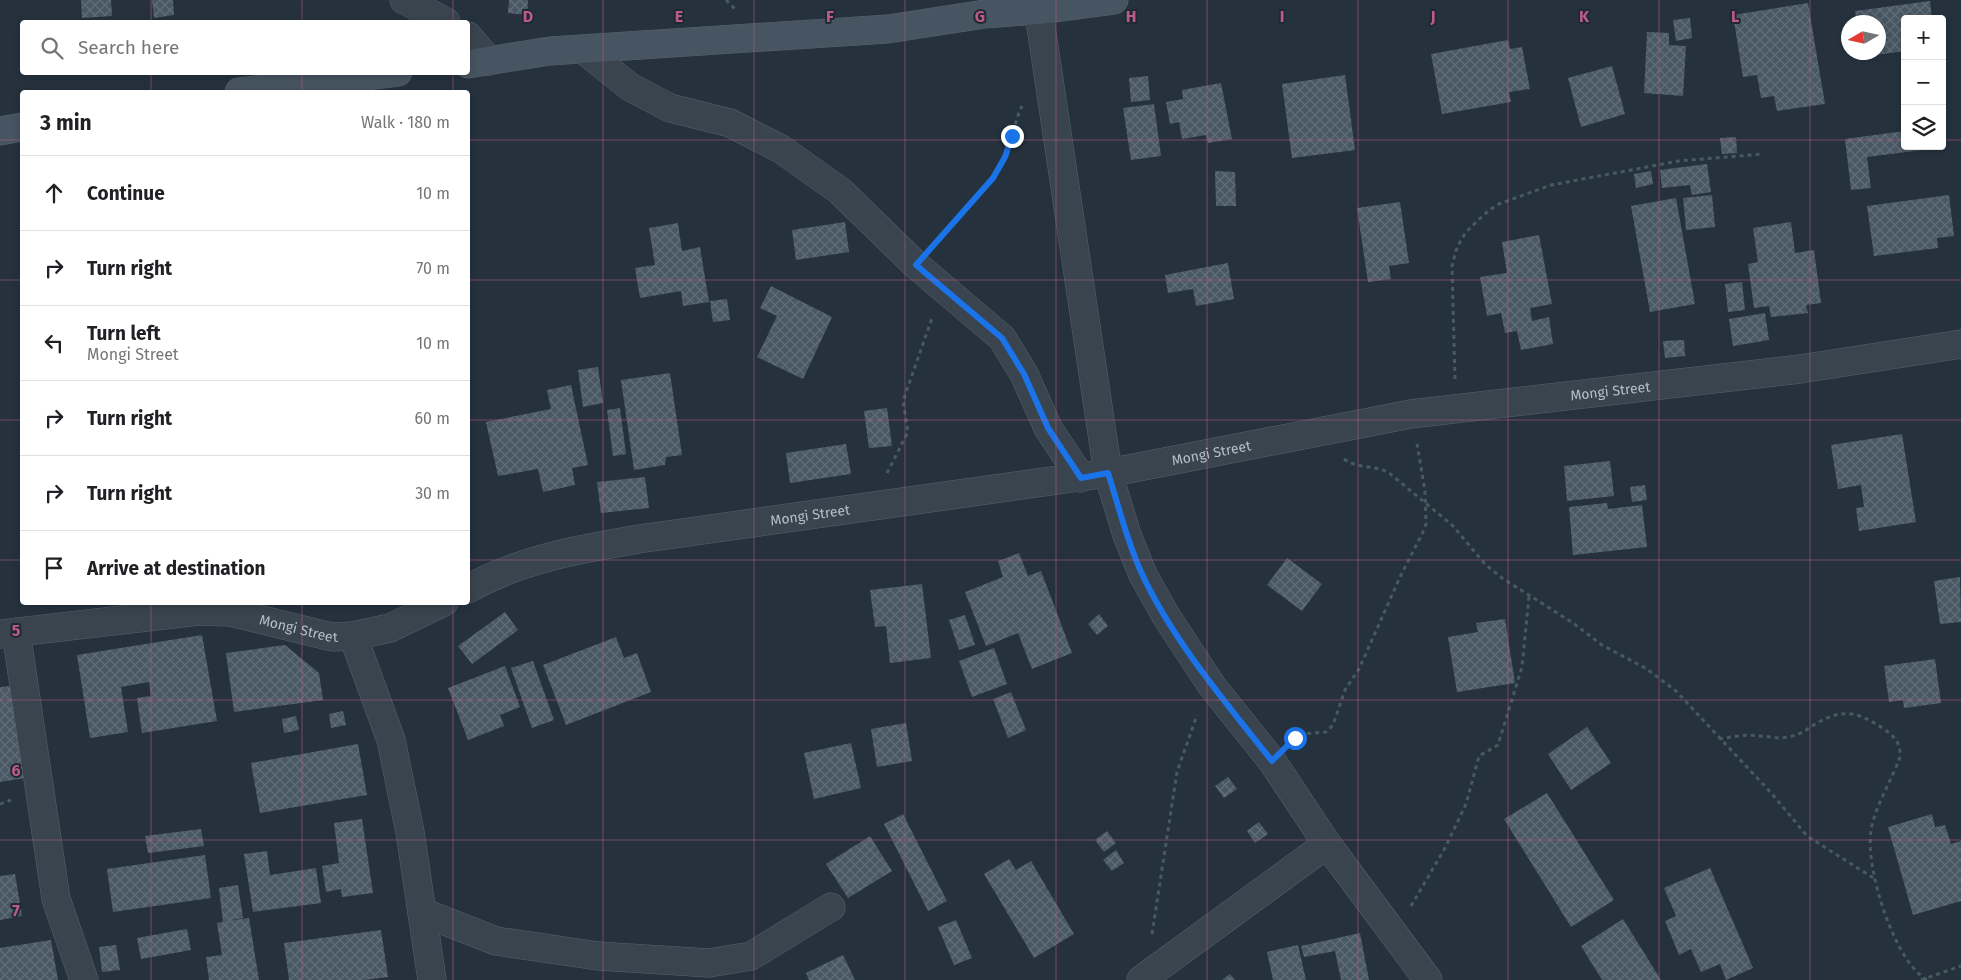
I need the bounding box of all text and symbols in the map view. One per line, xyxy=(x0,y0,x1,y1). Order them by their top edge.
text: D xyxy=(523,7,533,26)
text: E xyxy=(675,7,683,26)
text: F xyxy=(826,7,834,26)
text: G xyxy=(975,7,985,26)
text: H xyxy=(1126,7,1136,26)
text: I xyxy=(1280,7,1284,26)
text: J xyxy=(1429,7,1436,26)
text: K xyxy=(1579,7,1590,26)
text: L xyxy=(1731,7,1739,26)
north arrow xyxy=(1841,15,1886,60)
map controls xyxy=(1901,15,1946,150)
button: + xyxy=(1901,15,1946,60)
search box xyxy=(20,20,470,75)
icon: search xyxy=(38,34,66,62)
text: Search here xyxy=(78,36,179,59)
button: − xyxy=(1901,60,1946,105)
button: layers xyxy=(1901,105,1946,150)
text: 3 min xyxy=(40,110,92,136)
text: Walk · 180 m xyxy=(361,113,450,132)
route end xyxy=(1001,125,1024,148)
icon: ahead xyxy=(40,179,68,207)
text: Continue xyxy=(87,182,165,205)
text: 10 m xyxy=(416,184,450,203)
icon: right xyxy=(40,254,68,282)
text: Turn right xyxy=(87,257,172,280)
text: 70 m xyxy=(416,259,450,278)
text: Turn left xyxy=(87,322,161,345)
icon: left xyxy=(40,329,68,357)
text: 10 m xyxy=(416,334,450,353)
text: Mongi Street xyxy=(87,345,179,364)
street label: Mongi Street xyxy=(1569,378,1652,404)
icon: right xyxy=(40,404,68,432)
text: Turn right xyxy=(87,407,172,430)
text: 60 m xyxy=(415,409,450,428)
street label: Mongi Street xyxy=(1170,437,1253,469)
icon: right xyxy=(40,479,68,507)
text: Turn right xyxy=(87,482,172,505)
text: 30 m xyxy=(415,484,450,503)
street label: Mongi Street xyxy=(769,501,852,529)
icon: arrive xyxy=(40,554,68,582)
text: Arrive at destination xyxy=(87,557,266,580)
street label: Mongi Street xyxy=(258,611,339,645)
text: 5 xyxy=(12,621,21,640)
route start xyxy=(1284,727,1307,750)
text: 6 xyxy=(11,761,21,780)
text: 7 xyxy=(12,901,20,920)

